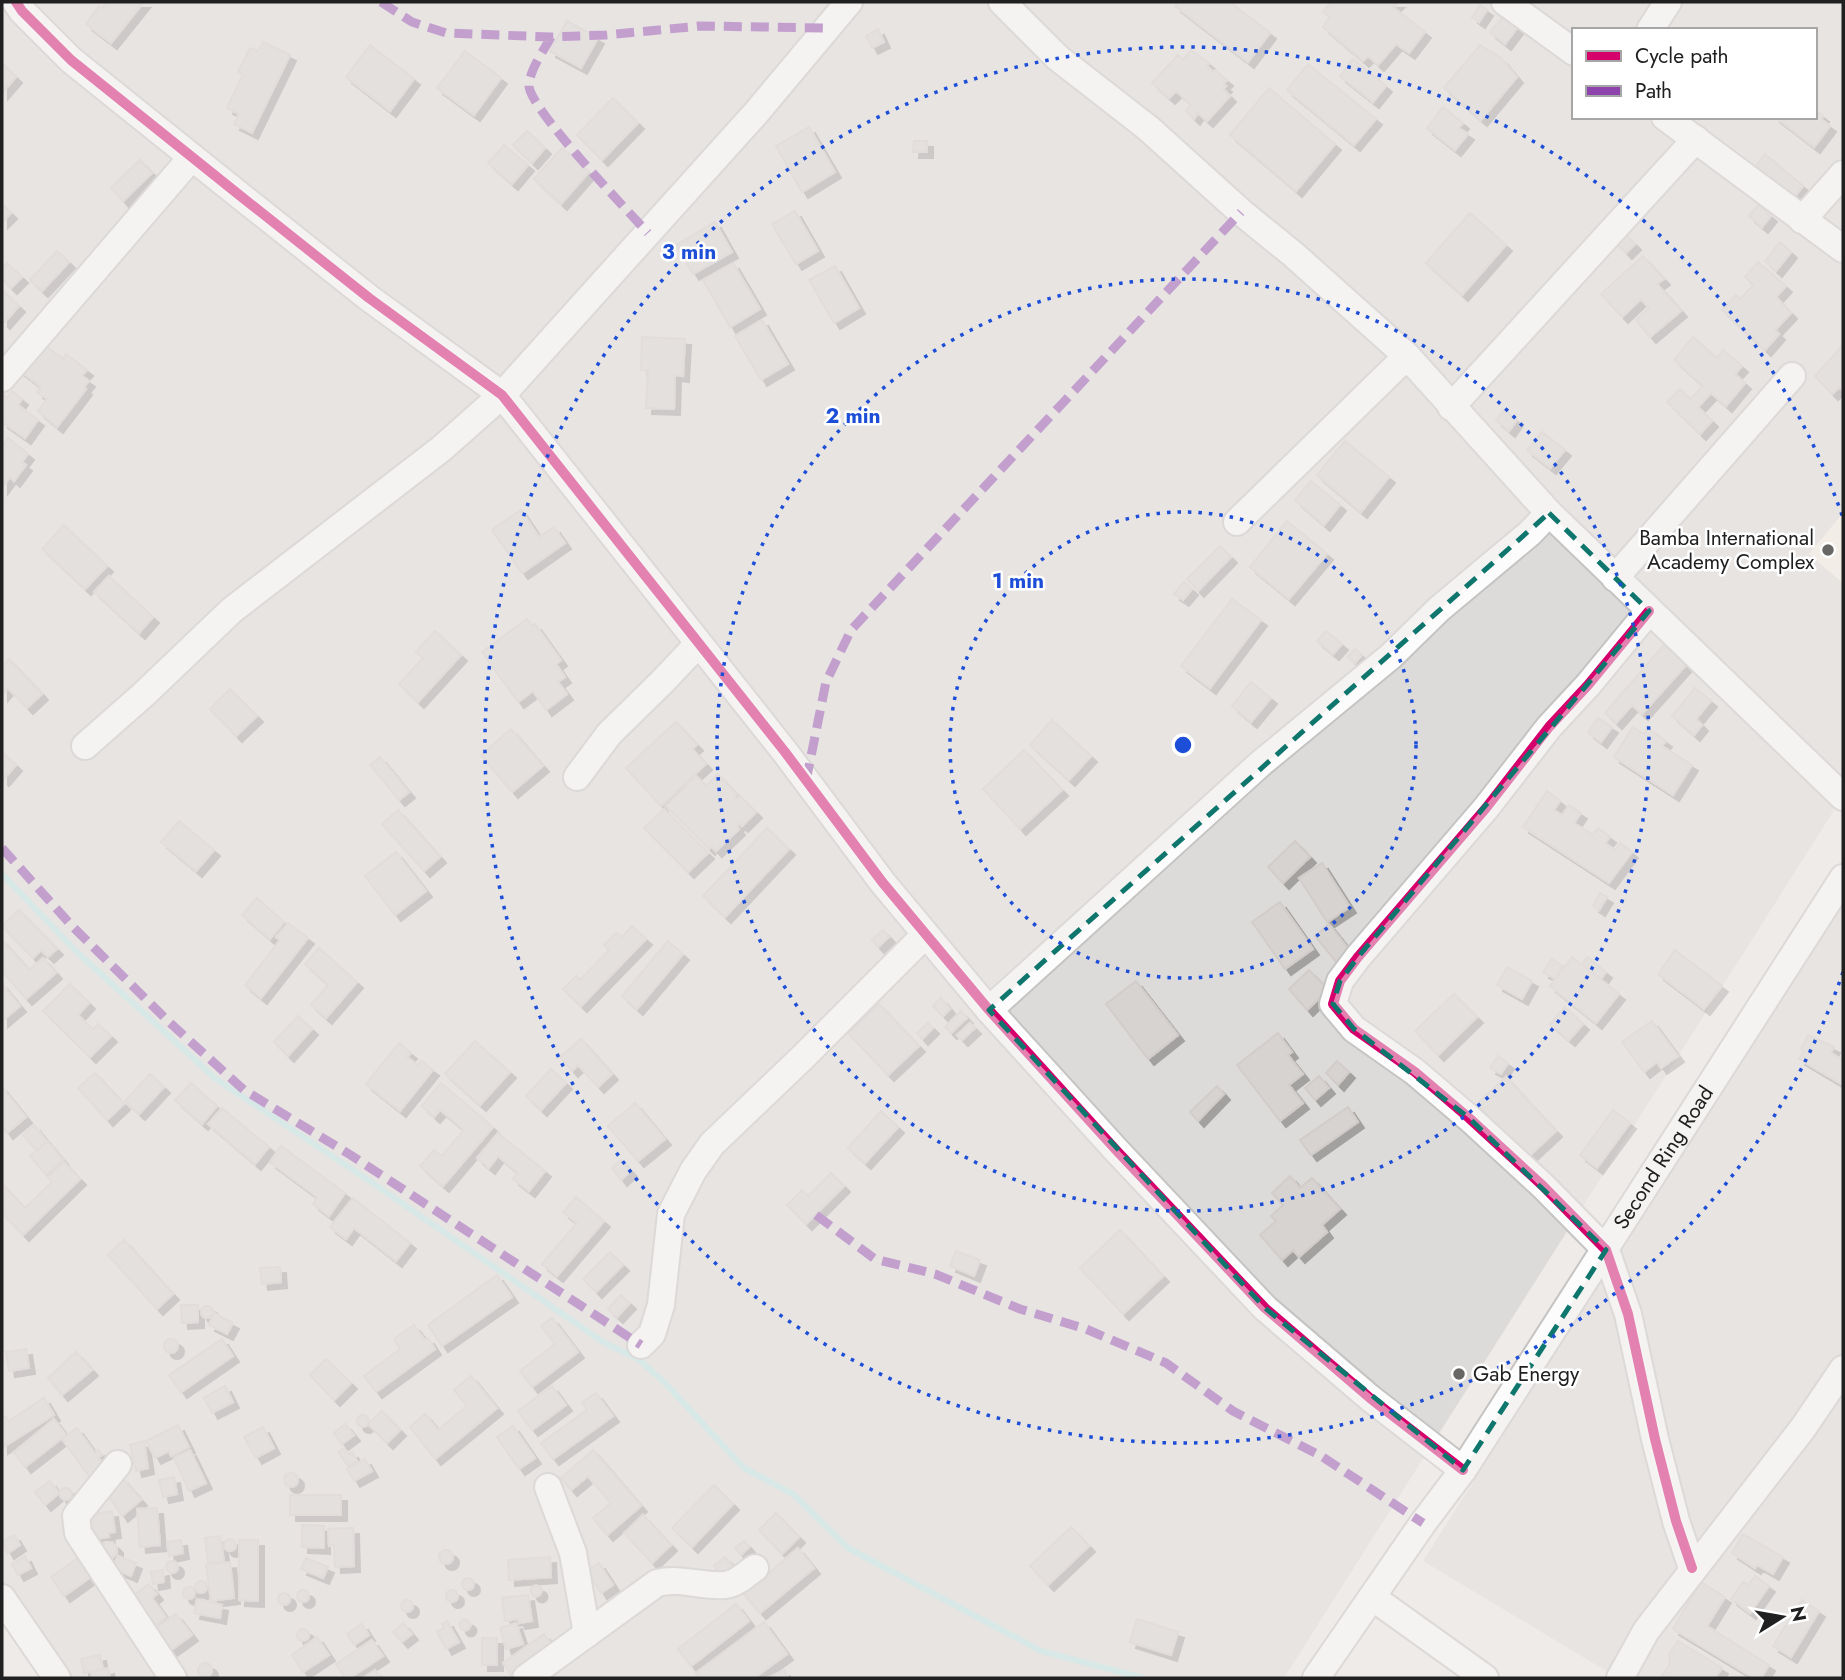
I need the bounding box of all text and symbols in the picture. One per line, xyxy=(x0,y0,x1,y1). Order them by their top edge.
legend xyxy=(1572,28,1817,119)
text: Cycle path xyxy=(1635,41,1728,71)
text: Path xyxy=(1635,76,1672,106)
text: 3 min xyxy=(662,237,716,267)
text: 2 min xyxy=(825,401,881,431)
place label: Bamba International Academy Complex xyxy=(1639,523,1814,577)
marker: Bamba International Academy Complex xyxy=(1820,542,1836,558)
text: 1 min xyxy=(992,566,1044,596)
centre of rings xyxy=(1171,733,1195,757)
street label: Second Ring Road xyxy=(1606,1080,1721,1235)
place label: Gab Energy xyxy=(1473,1359,1580,1389)
marker: Gab Energy xyxy=(1451,1366,1467,1382)
north arrow xyxy=(1747,1582,1817,1652)
text: N xyxy=(1784,1604,1813,1624)

